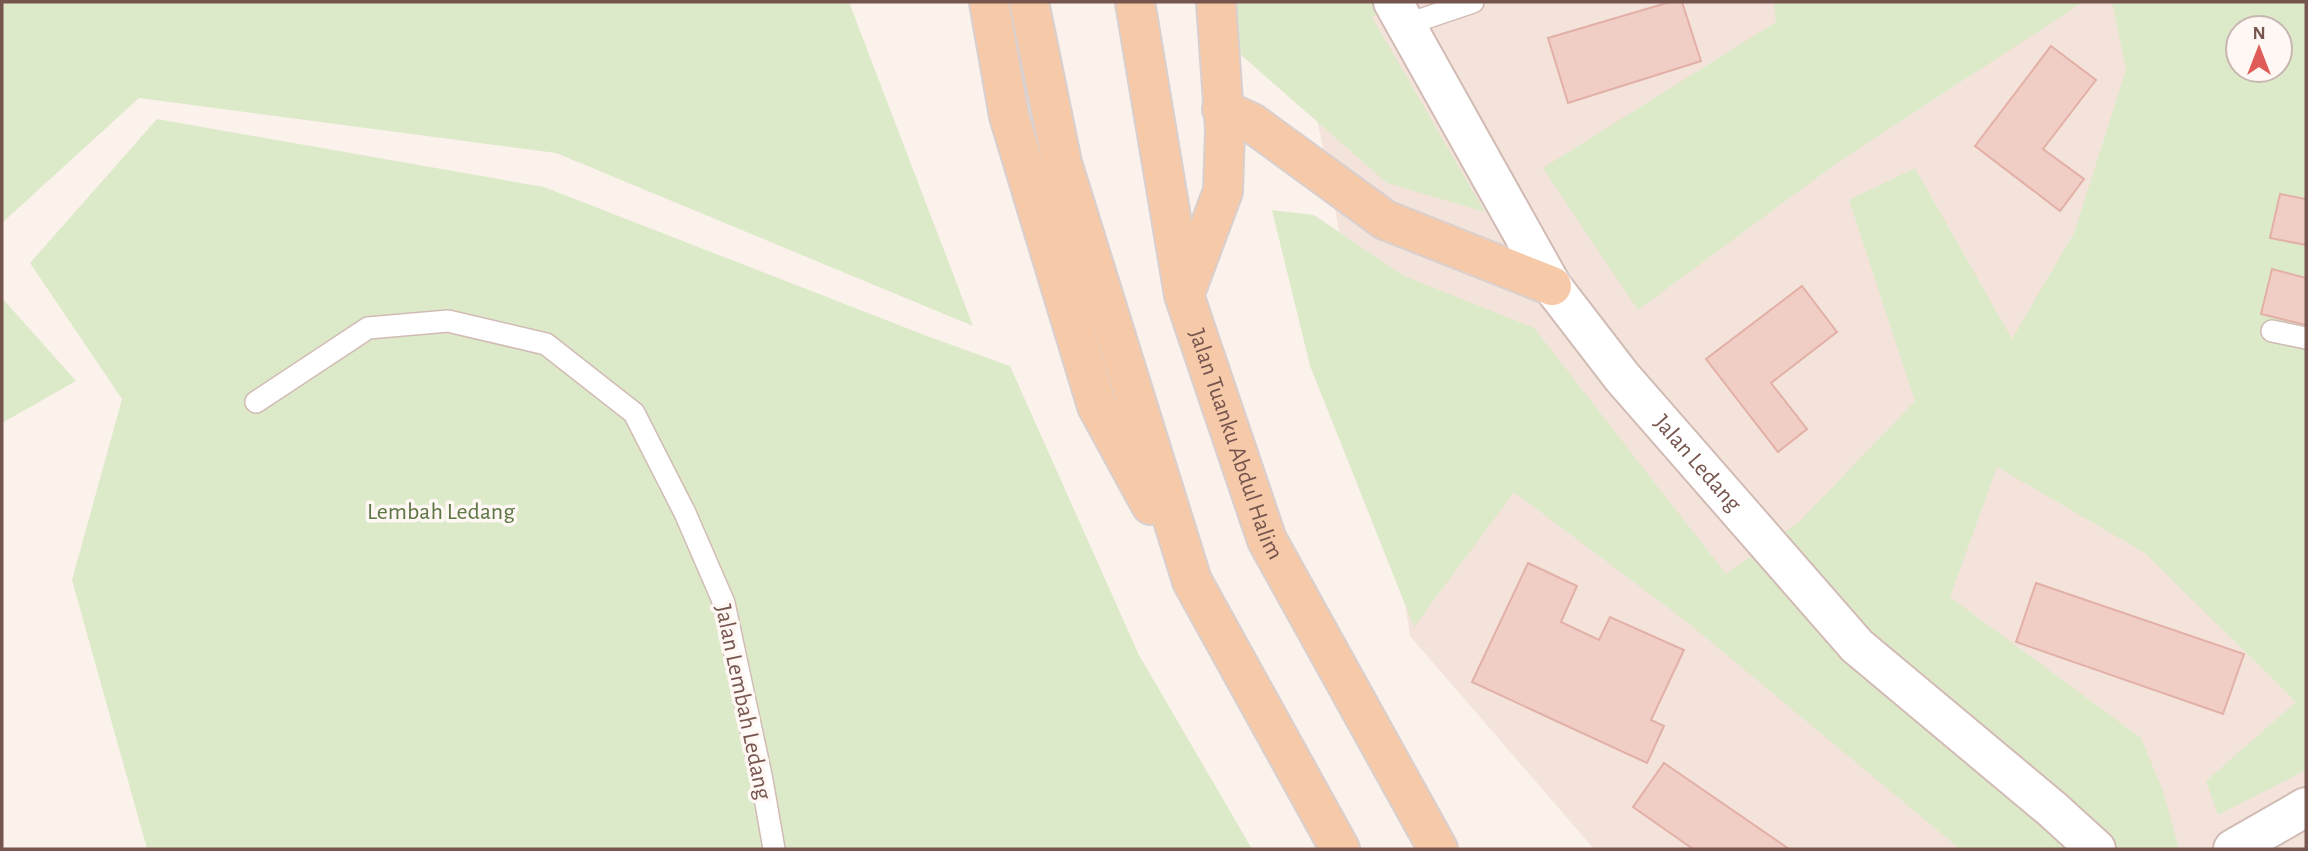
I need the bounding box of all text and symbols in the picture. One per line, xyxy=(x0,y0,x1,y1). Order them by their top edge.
north arrow xyxy=(2224,14,2294,84)
text: N xyxy=(2252,24,2266,43)
street label: Jalan Tuanku Abdul Halim xyxy=(1184,326,1287,564)
street label: Jalan Ledang xyxy=(1649,411,1746,516)
park label: Lembah Ledang xyxy=(367,500,515,524)
street label: Jalan Lembah Ledang xyxy=(711,602,775,802)

